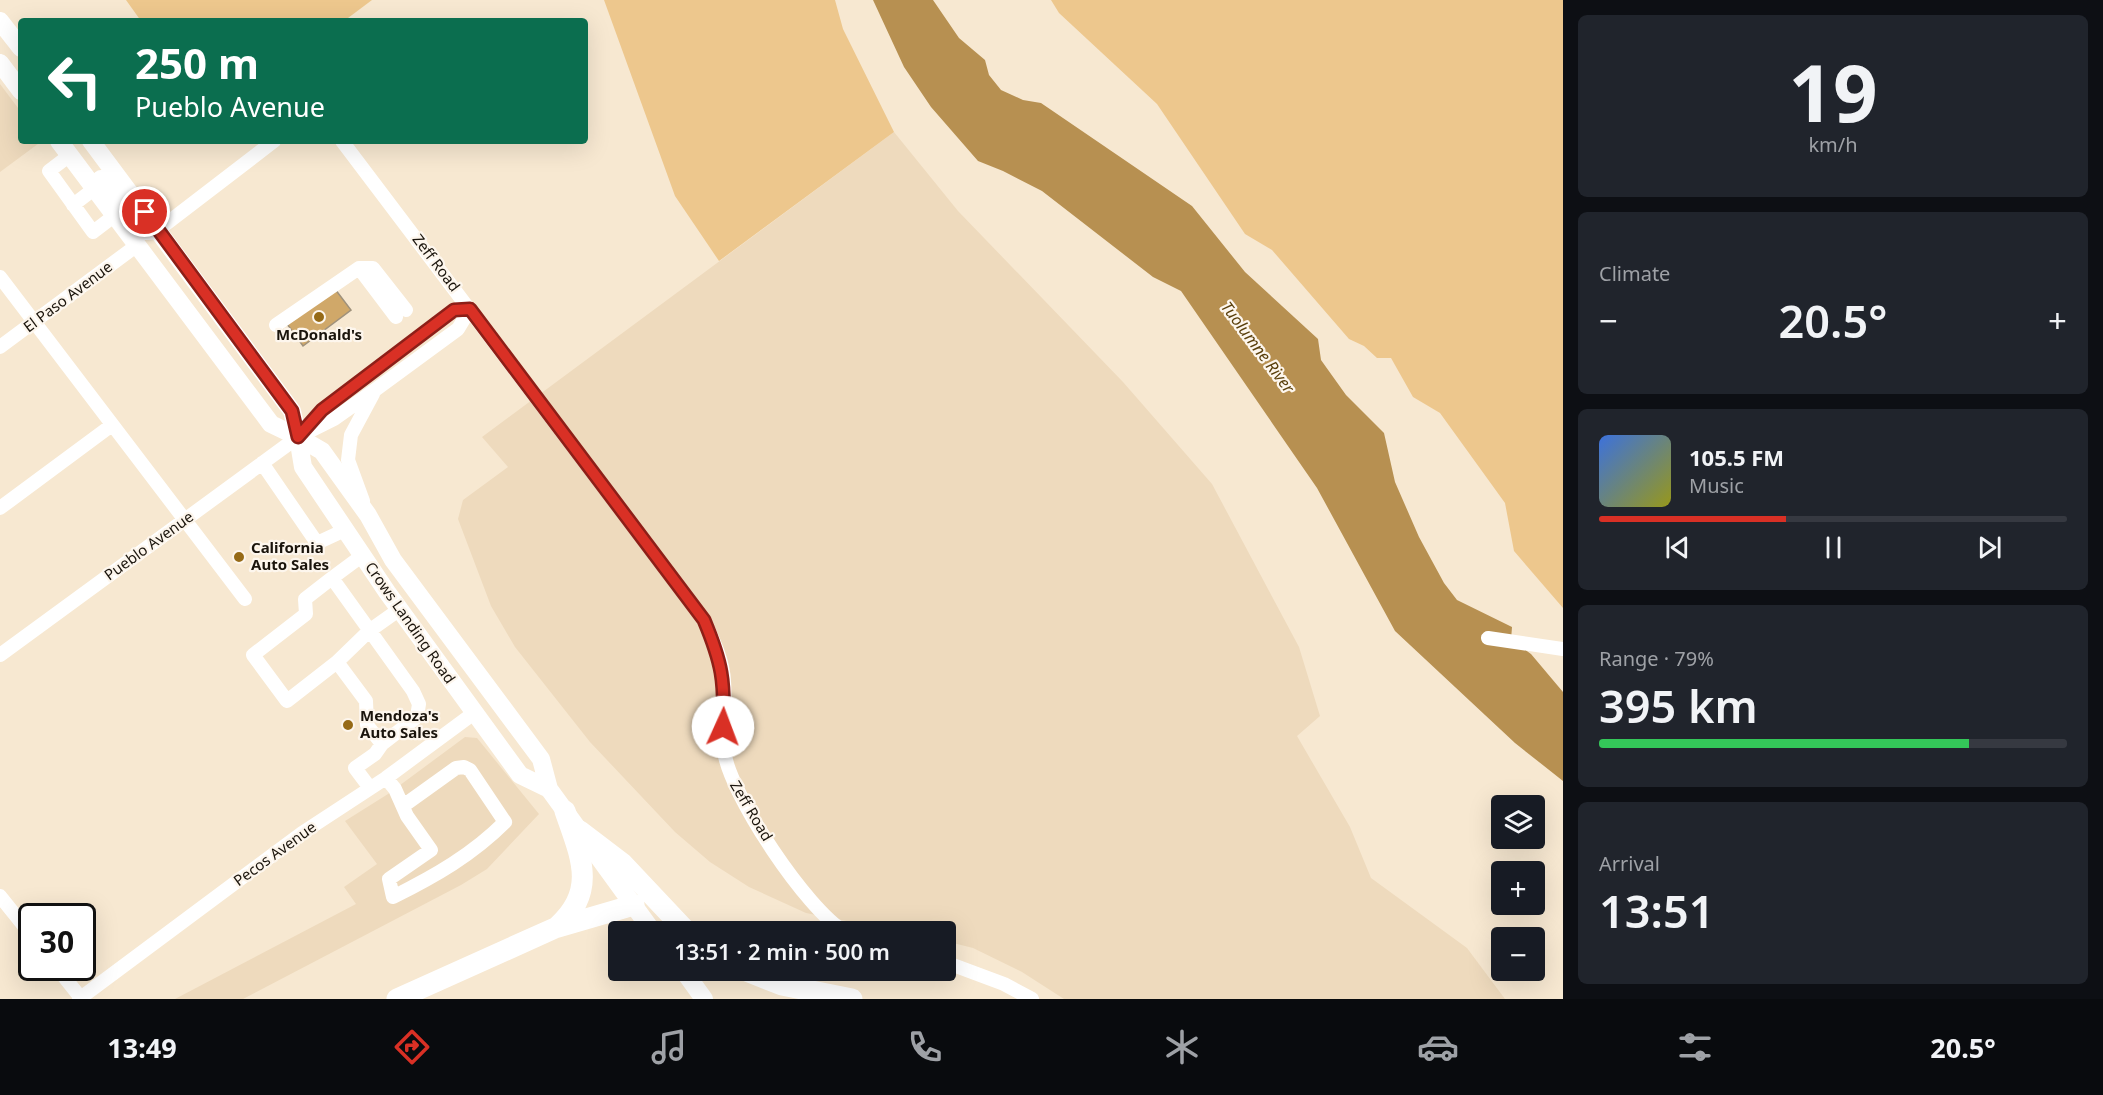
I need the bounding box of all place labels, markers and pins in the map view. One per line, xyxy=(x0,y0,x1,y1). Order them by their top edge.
pin xyxy=(119,186,170,237)
marker: McDonald's xyxy=(312,310,326,324)
place label: McDonald's xyxy=(276,324,362,344)
place label: California Auto Sales xyxy=(251,537,329,574)
marker: California Auto Sales xyxy=(232,550,246,564)
place label: Mendoza's Auto Sales xyxy=(360,705,439,742)
marker: Mendoza's Auto Sales xyxy=(341,718,355,732)

